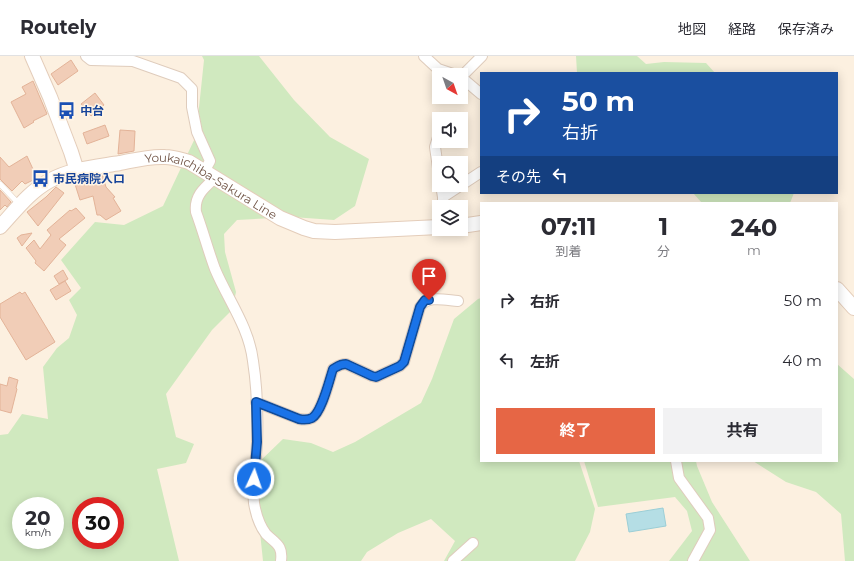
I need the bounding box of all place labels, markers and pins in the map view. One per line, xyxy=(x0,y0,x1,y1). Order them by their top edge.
bus stop icon: 中台 xyxy=(57,100,77,120)
place label: 中台 xyxy=(80,103,104,118)
bus stop icon: 市民病院入ロ xyxy=(30,168,50,188)
place label: 市民病院入ロ xyxy=(53,171,125,186)
pin xyxy=(412,259,446,300)

